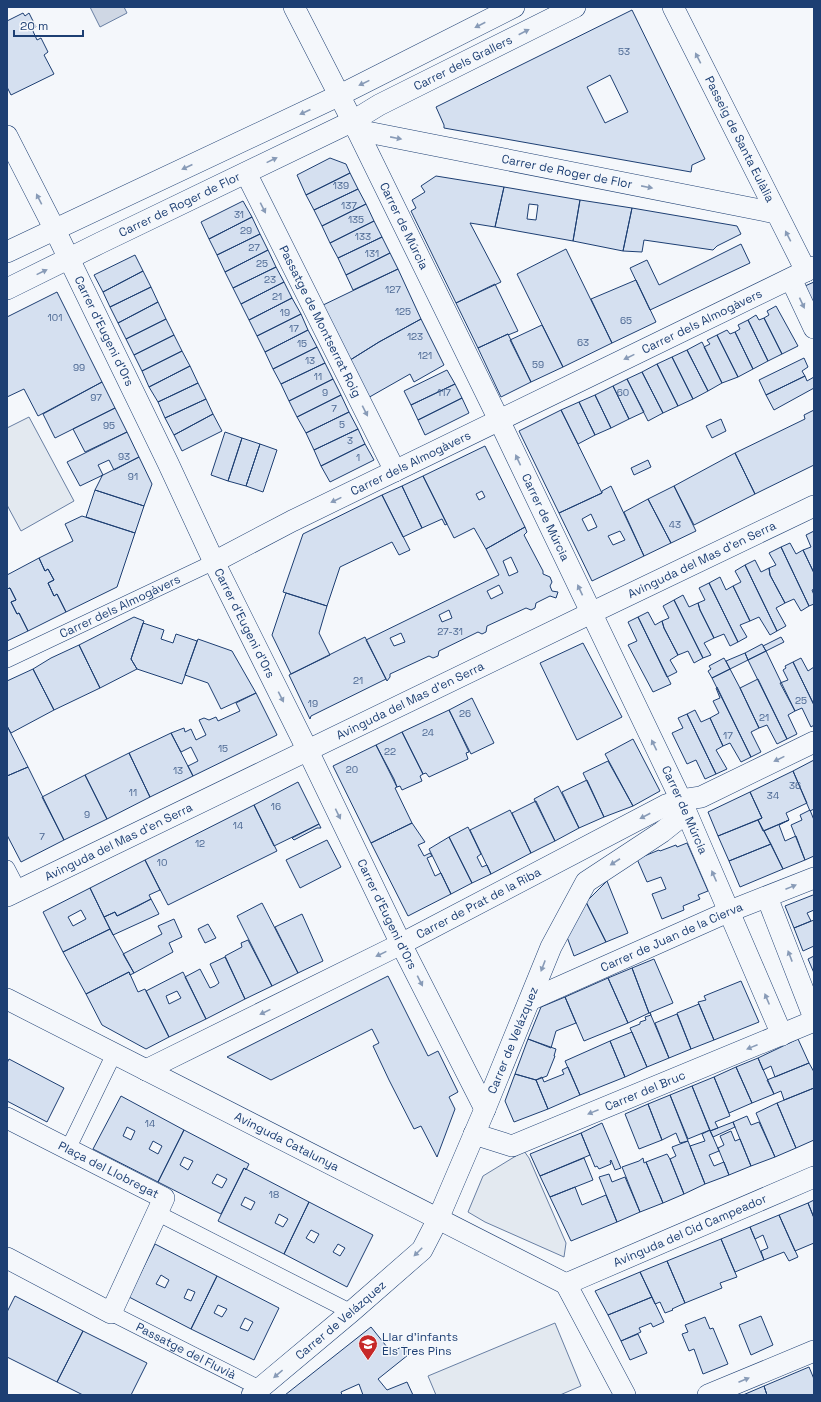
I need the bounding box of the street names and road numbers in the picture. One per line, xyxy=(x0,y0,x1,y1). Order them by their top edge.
street label: Carrer dels Grallers xyxy=(411,32,515,94)
street label: Passeig de Santa Eulàlia xyxy=(701,73,778,205)
street label: Carrer de Roger de Flor xyxy=(500,151,634,192)
street label: Carrer de Roger de Flor xyxy=(116,168,243,241)
street label: Carrer de Múrcia xyxy=(376,180,432,272)
street label: Passatge de Montserrat Roig xyxy=(276,243,365,400)
street label: Carrer d'Eugeni d'Ors xyxy=(71,273,138,389)
street label: Carrer dels Almogàvers xyxy=(639,285,765,358)
street label: Carrer dels Almogàvers xyxy=(348,427,473,499)
street label: Carrer de Múrcia xyxy=(518,471,573,564)
street label: Avinguda del Mas d'en Serra xyxy=(625,517,779,602)
street label: Carrer d'Eugeni d'Ors xyxy=(210,566,278,681)
street label: Carrer dels Almogàvers xyxy=(57,571,183,642)
street label: Avinguda del Mas d'en Serra xyxy=(333,658,487,743)
street label: Carrer de Múrcia xyxy=(658,763,711,857)
street label: Avinguda del Mas d'en Serra xyxy=(42,799,195,885)
street label: Carrer d'Eugeni d'Ors xyxy=(353,856,421,972)
street label: Carrer de Prat de la Riba xyxy=(413,864,544,943)
street label: Carrer de Juan de la Cierva xyxy=(598,899,745,976)
street label: Carrer de Velázquez xyxy=(484,985,542,1096)
street label: Carrer del Bruc xyxy=(602,1067,688,1115)
street label: Avinguda Catalunya xyxy=(232,1108,342,1175)
street label: Plaça del Llobregat xyxy=(56,1137,162,1202)
street label: Avinguda del Cid Campeador xyxy=(611,1190,770,1271)
street label: Carrer de Velázquez xyxy=(292,1277,389,1363)
street label: Passatge del Fluvià xyxy=(133,1319,239,1383)

